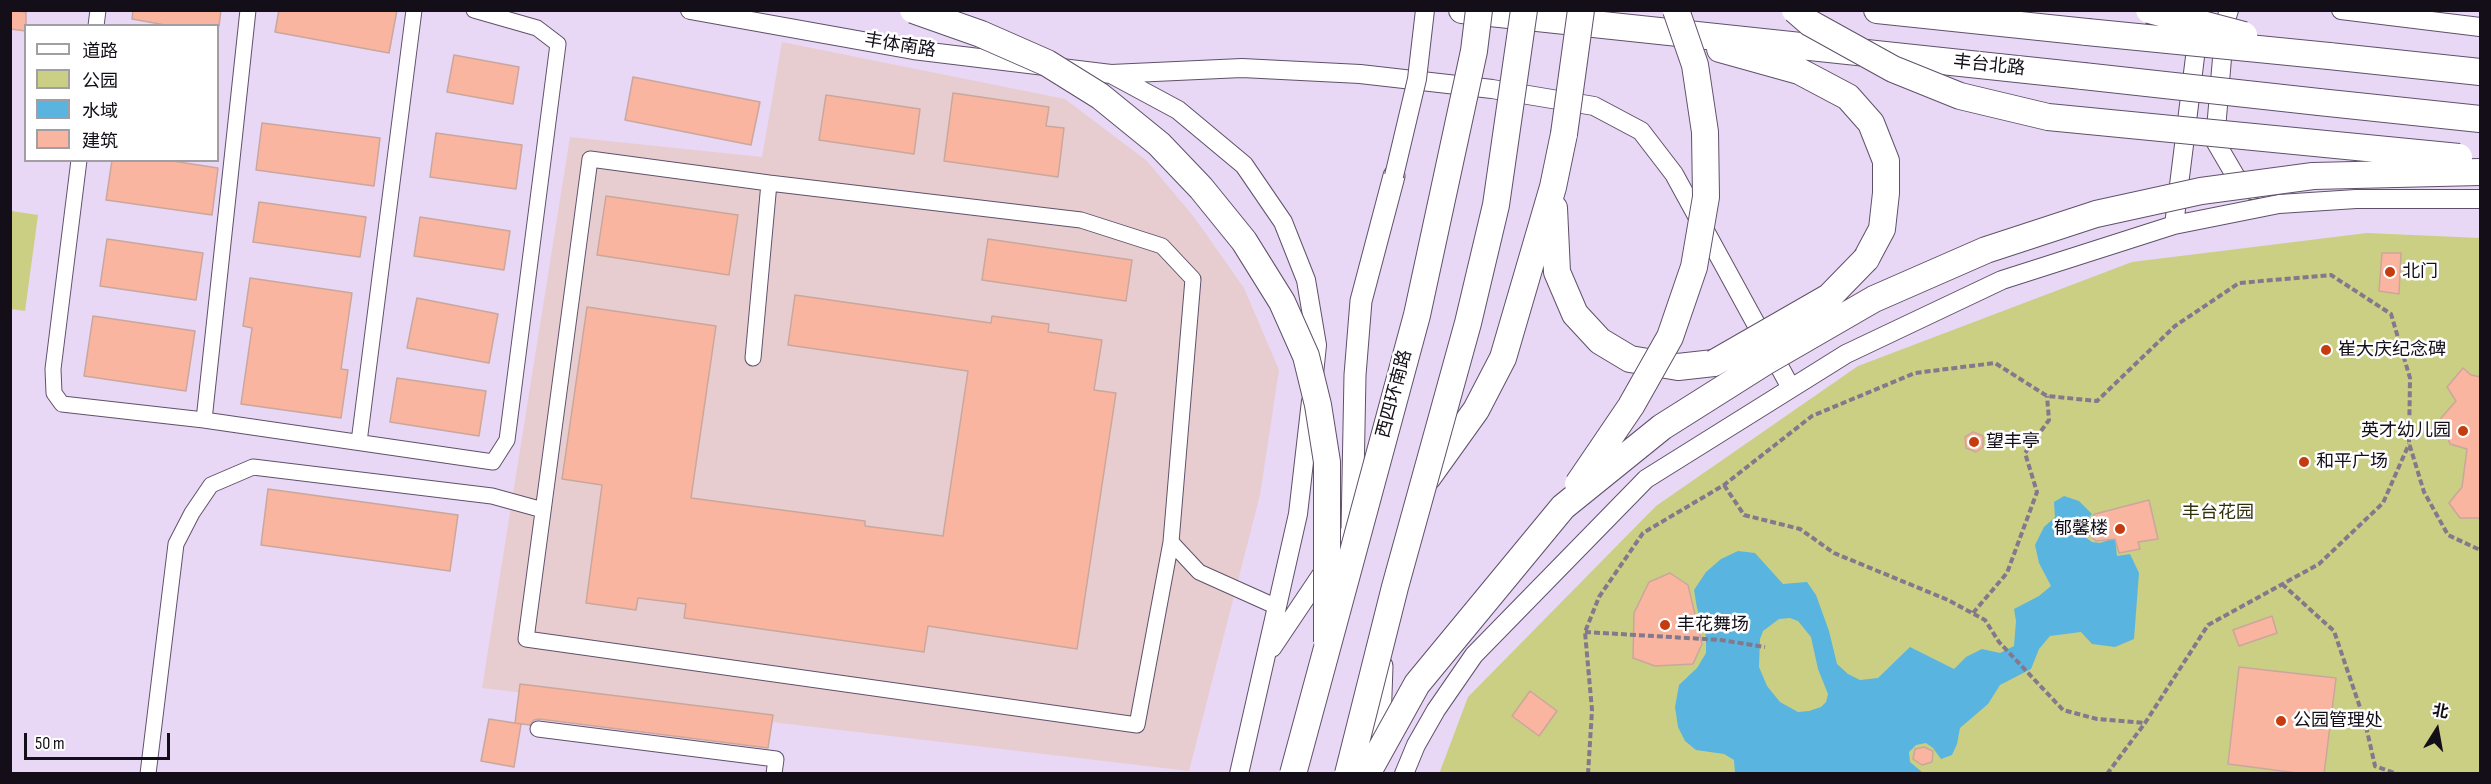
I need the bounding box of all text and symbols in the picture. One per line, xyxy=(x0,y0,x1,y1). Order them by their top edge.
legend xyxy=(24,24,219,162)
street label: 丰体南路 xyxy=(863,30,937,62)
text: 道路 xyxy=(82,41,118,62)
street label: 丰台北路 xyxy=(1952,51,2026,81)
text: 公园 xyxy=(82,71,118,92)
text: 水域 xyxy=(82,101,118,122)
text: 建筑 xyxy=(82,131,118,152)
place label: 北门 xyxy=(2402,261,2438,283)
marker: 北门 xyxy=(2383,265,2397,279)
place label: 崔大庆纪念碑 xyxy=(2338,339,2446,361)
marker: 崔大庆纪念碑 xyxy=(2319,343,2333,357)
street label: 西四环南路 xyxy=(1373,348,1417,440)
place label: 英才幼儿园 xyxy=(2361,420,2451,442)
marker: 英才幼儿园 xyxy=(2456,424,2470,438)
place label: 望丰亭 xyxy=(1986,431,2040,453)
marker: 望丰亭 xyxy=(1967,435,1981,449)
place label: 和平广场 xyxy=(2316,451,2388,473)
marker: 和平广场 xyxy=(2297,455,2311,469)
park label: 丰台花园 xyxy=(2182,502,2254,524)
place label: 郁馨楼 xyxy=(2054,518,2108,540)
marker: 郁馨楼 xyxy=(2113,522,2127,536)
place label: 丰花舞场 xyxy=(1677,614,1749,636)
marker: 丰花舞场 xyxy=(1658,618,1672,632)
north arrow xyxy=(2407,700,2467,760)
text: 北 xyxy=(2431,701,2450,723)
place label: 公园管理处 xyxy=(2293,710,2383,732)
marker: 公园管理处 xyxy=(2274,714,2288,728)
scale bar xyxy=(27,721,172,759)
text: 50 m xyxy=(35,733,65,754)

